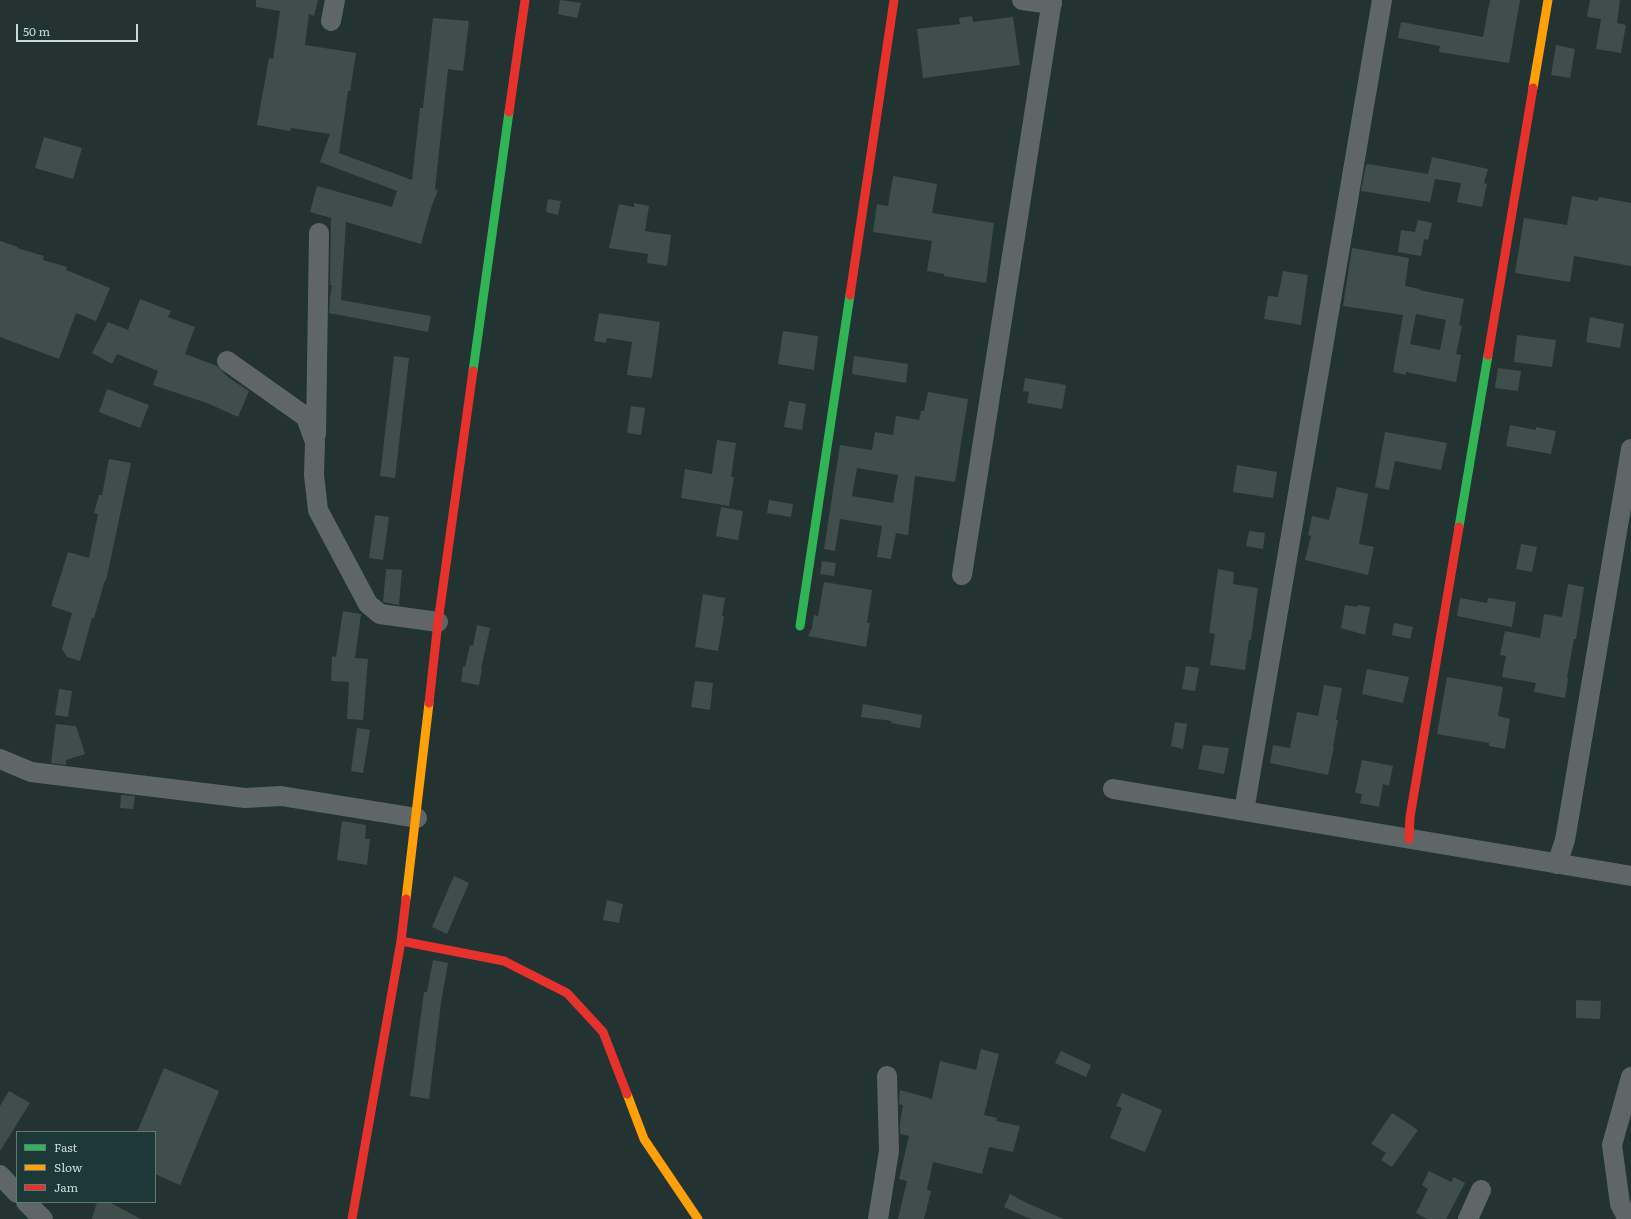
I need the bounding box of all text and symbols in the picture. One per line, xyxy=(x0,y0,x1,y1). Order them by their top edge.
scale bar xyxy=(18,16,140,42)
text: 50 m xyxy=(23,22,50,40)
legend xyxy=(16,1131,156,1203)
text: Fast xyxy=(54,1138,77,1156)
text: Slow xyxy=(54,1158,82,1176)
text: Jam xyxy=(54,1178,78,1196)

